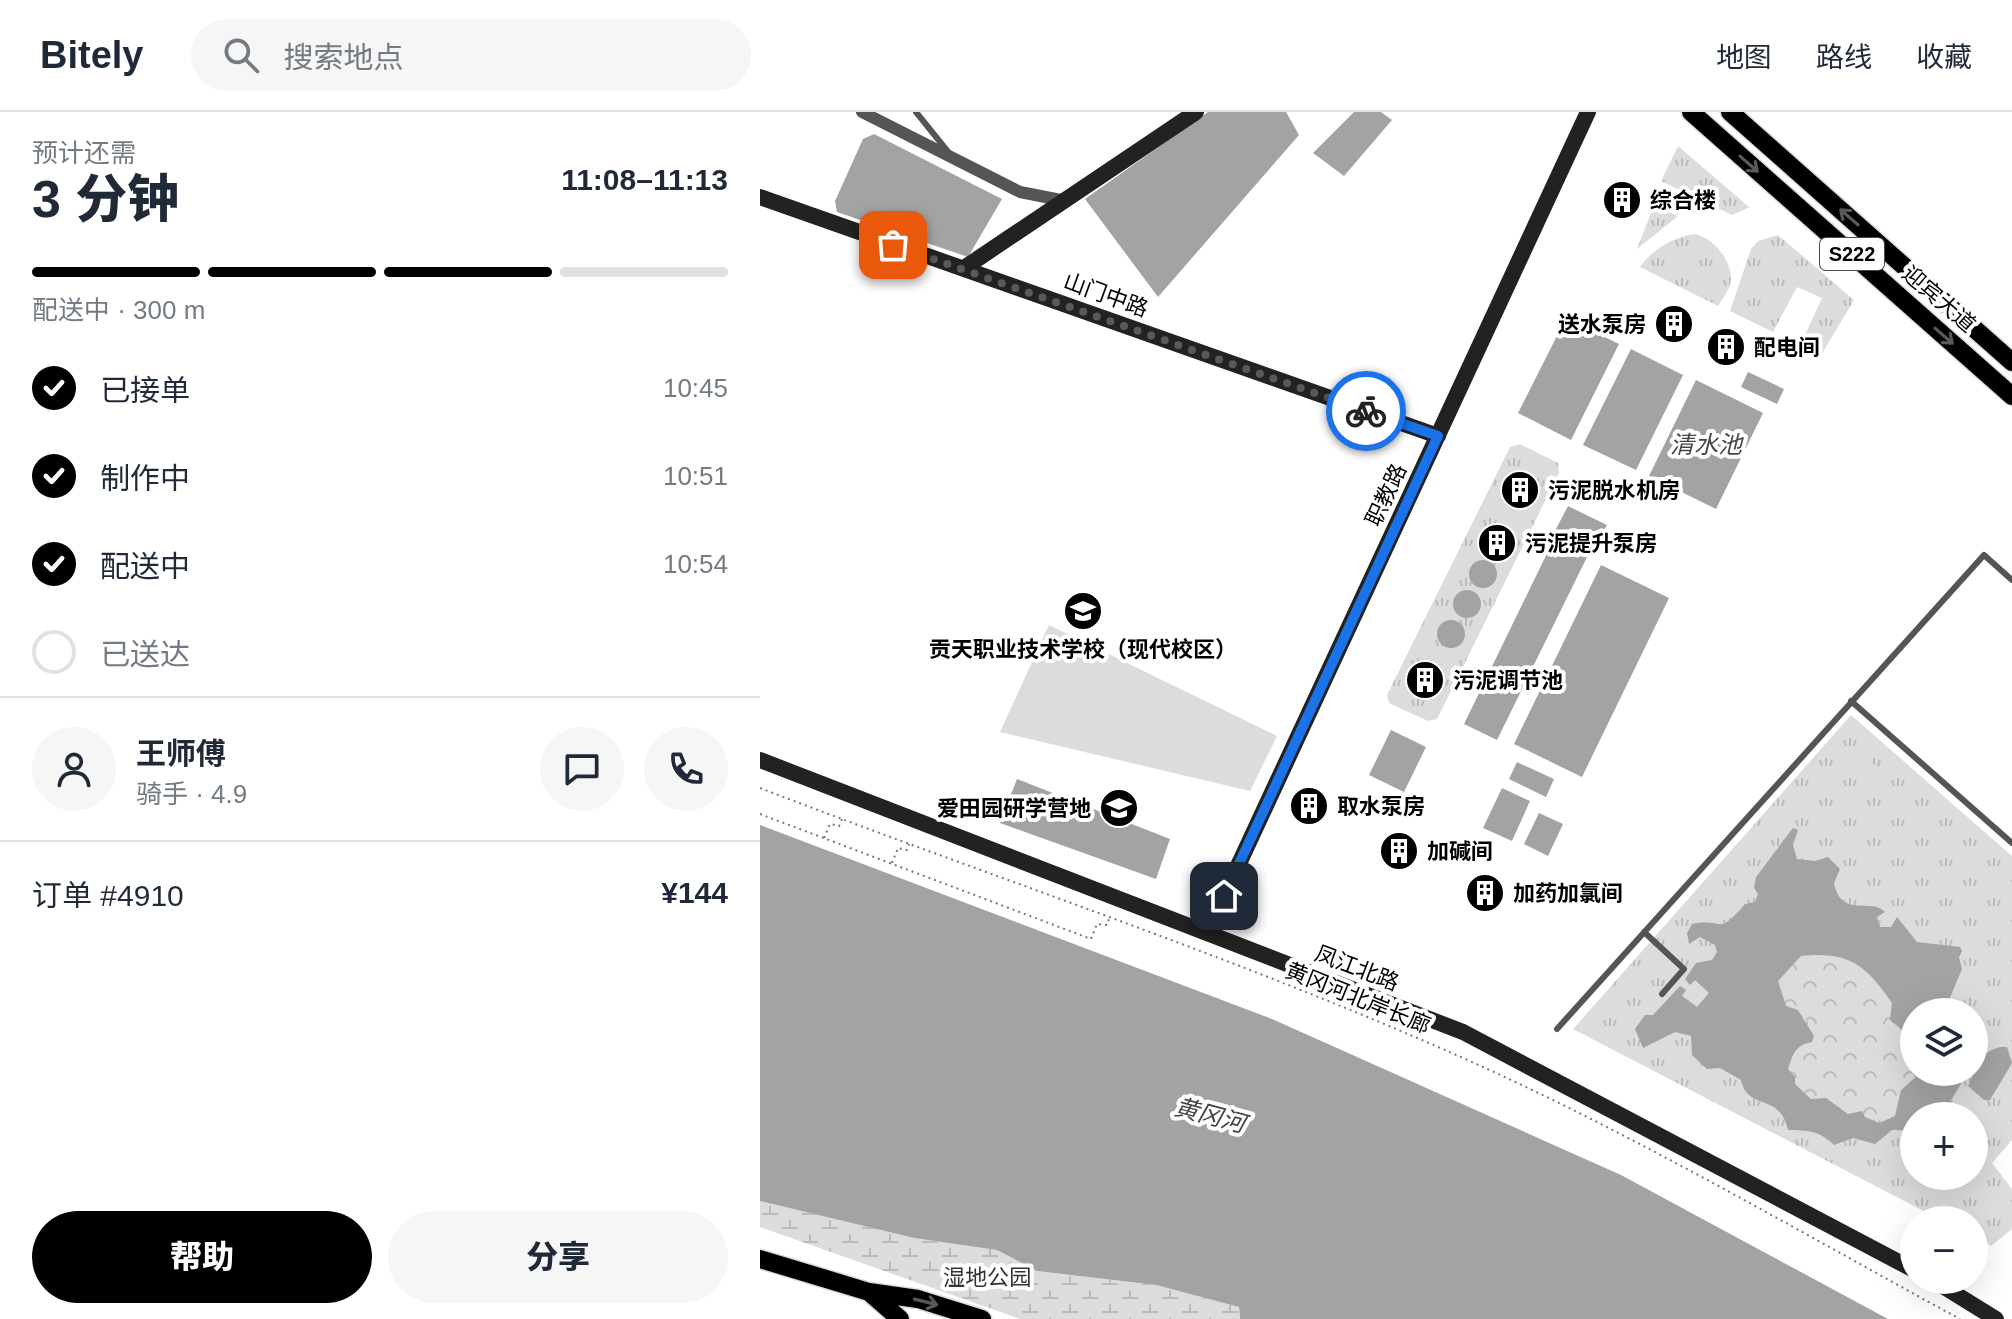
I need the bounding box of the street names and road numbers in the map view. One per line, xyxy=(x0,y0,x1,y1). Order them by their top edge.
road number: S222 xyxy=(1820,238,1884,270)
street label: 迎宾大道 xyxy=(1898,261,1980,337)
street label: 山门中路 xyxy=(1060,268,1152,322)
street label: 职教路 xyxy=(1361,460,1411,530)
street label: 凤江北路 xyxy=(1311,941,1403,995)
street label: 黄冈河北岸长廊 xyxy=(1282,958,1434,1038)

